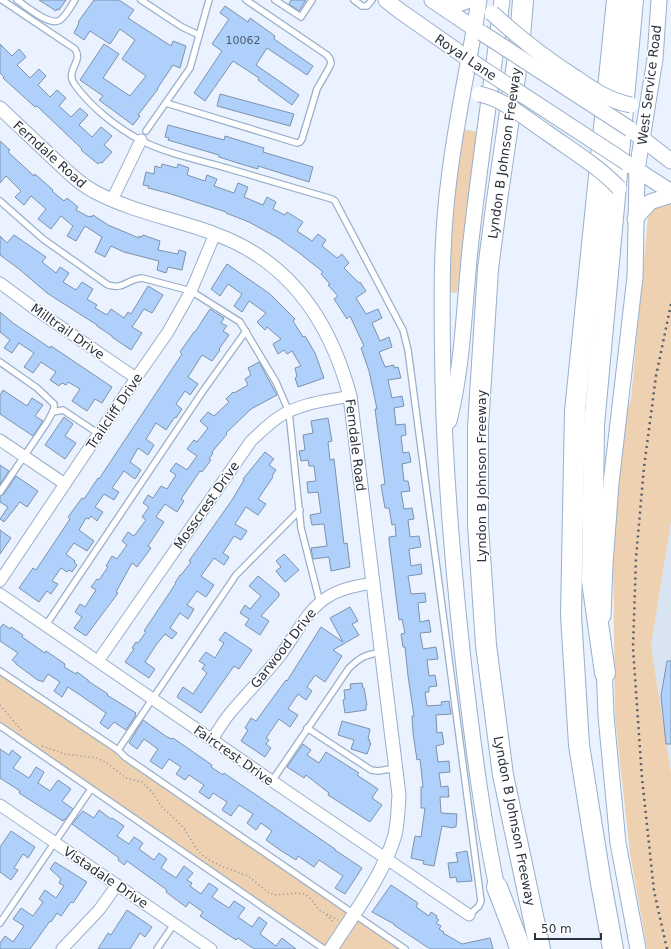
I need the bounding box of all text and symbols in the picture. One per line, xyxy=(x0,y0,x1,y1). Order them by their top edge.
street label: West Service Road xyxy=(635,24,664,146)
street label: Royal Lane xyxy=(432,31,499,84)
house number: 10062 xyxy=(226,34,261,47)
street label: Lyndon B Johnson Freeway xyxy=(485,66,524,240)
street label: Ferndale Road xyxy=(10,118,89,191)
street label: Milltrail Drive xyxy=(28,300,107,362)
street label: Trailcliff Drive xyxy=(83,370,145,453)
street label: Lyndon B Johnson Freeway xyxy=(474,389,489,562)
street label: Ferndale Road xyxy=(342,398,369,492)
street label: Mosscrest Drive xyxy=(171,459,242,552)
street label: Garwood Drive xyxy=(248,605,319,691)
street label: Faircrest Drive xyxy=(191,722,276,788)
street label: Lyndon B Johnson Freeway xyxy=(491,735,538,908)
street label: Vistadale Drive xyxy=(61,844,151,911)
scale bar xyxy=(535,915,601,941)
text: 50 m xyxy=(541,922,572,936)

